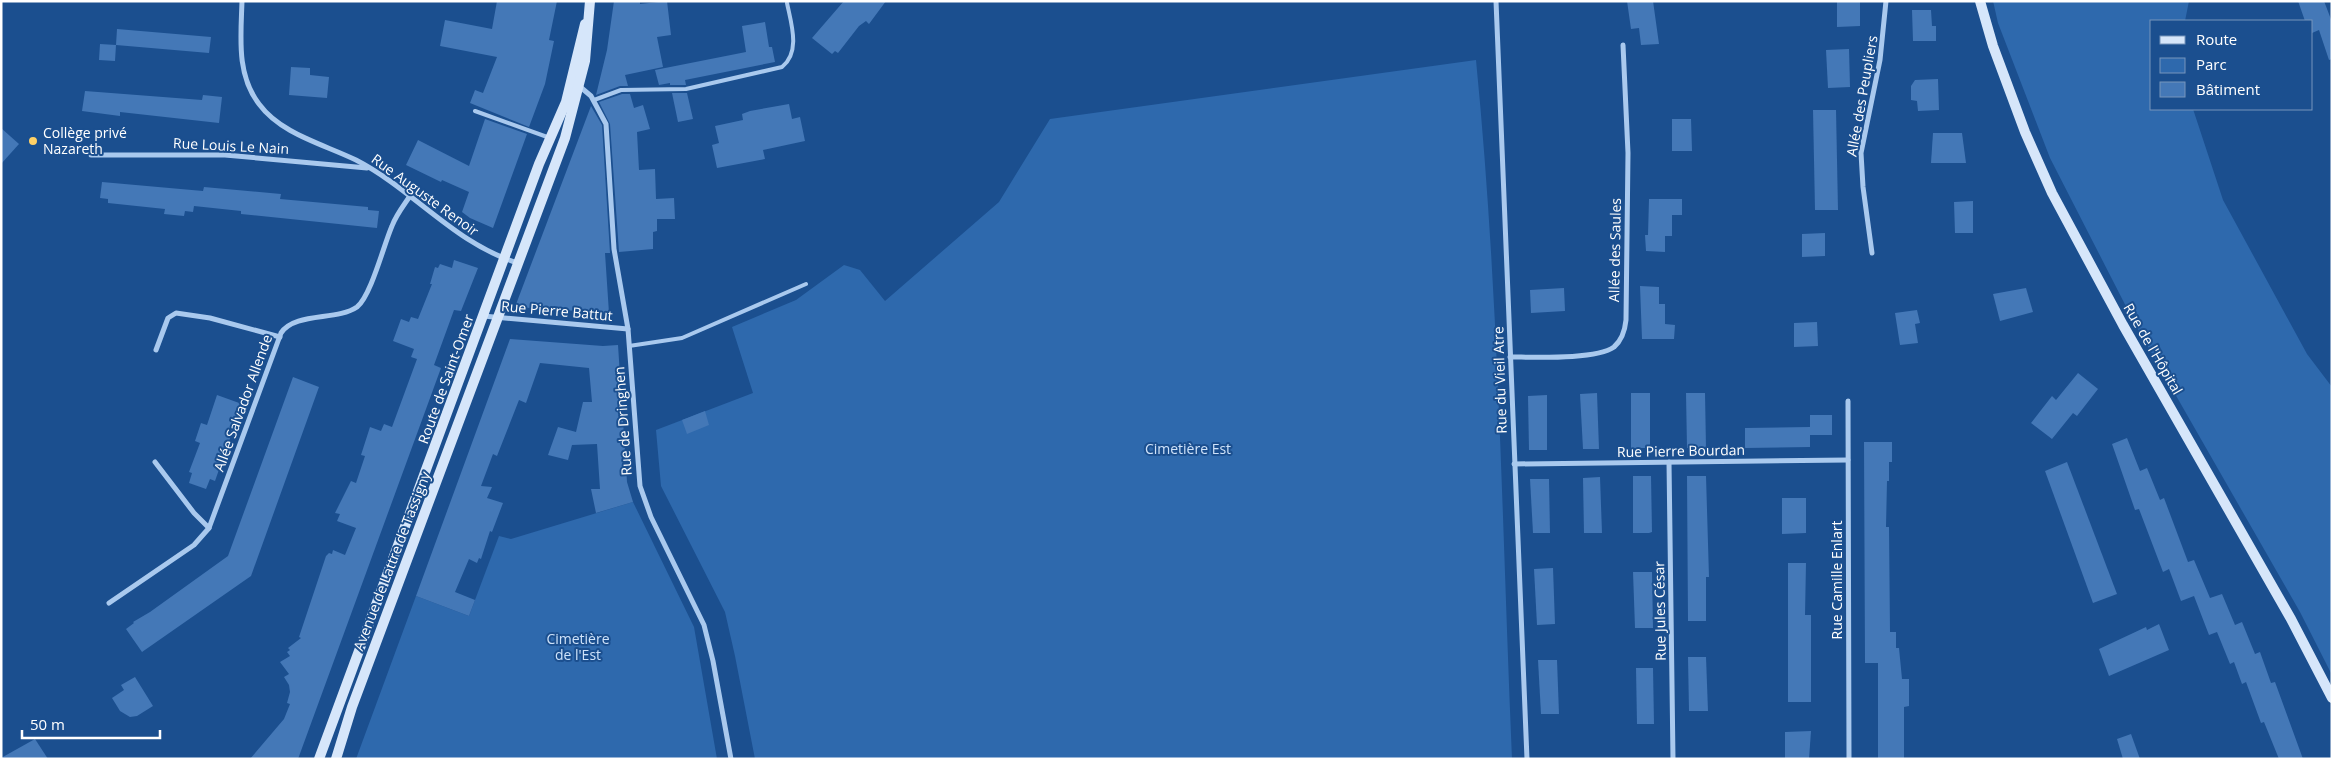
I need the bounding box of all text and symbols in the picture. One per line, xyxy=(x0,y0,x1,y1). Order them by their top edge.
legend xyxy=(2150,20,2313,110)
text: Route xyxy=(2196,29,2237,49)
street label: Allée des Peupliers xyxy=(1841,33,1882,158)
text: Parc xyxy=(2196,54,2227,74)
text: Bâtiment xyxy=(2196,79,2260,99)
place label: Collège privé Nazareth xyxy=(43,123,127,158)
street label: Rue Louis Le Nain xyxy=(173,133,290,158)
marker: Collège privé Nazareth xyxy=(27,135,39,147)
street label: Rue Auguste Renoir xyxy=(368,149,483,240)
street label: Allée des Saules xyxy=(1604,197,1625,302)
street label: Rue Pierre Battut xyxy=(500,296,614,325)
street label: Rue de l'Hôpital xyxy=(2120,300,2187,398)
street label: Route de Saint-Omer xyxy=(413,311,478,446)
street label: Rue du Vieil Atre xyxy=(1488,326,1511,434)
street label: Allée Salvador Allende xyxy=(209,332,276,474)
street label: Rue de Dringhen xyxy=(609,366,636,476)
park label: Cimetière Est xyxy=(1145,439,1231,458)
street label: Rue Pierre Bourdan xyxy=(1617,440,1745,461)
street label: Avenue de Lattre de Tassigny xyxy=(349,468,435,653)
street label: Rue Camille Enlart xyxy=(1827,521,1846,639)
street label: Rue Jules César xyxy=(1649,561,1670,661)
park label: Cimetière de l'Est xyxy=(546,629,610,664)
scale bar xyxy=(22,708,160,740)
text: 50 m xyxy=(30,714,65,734)

